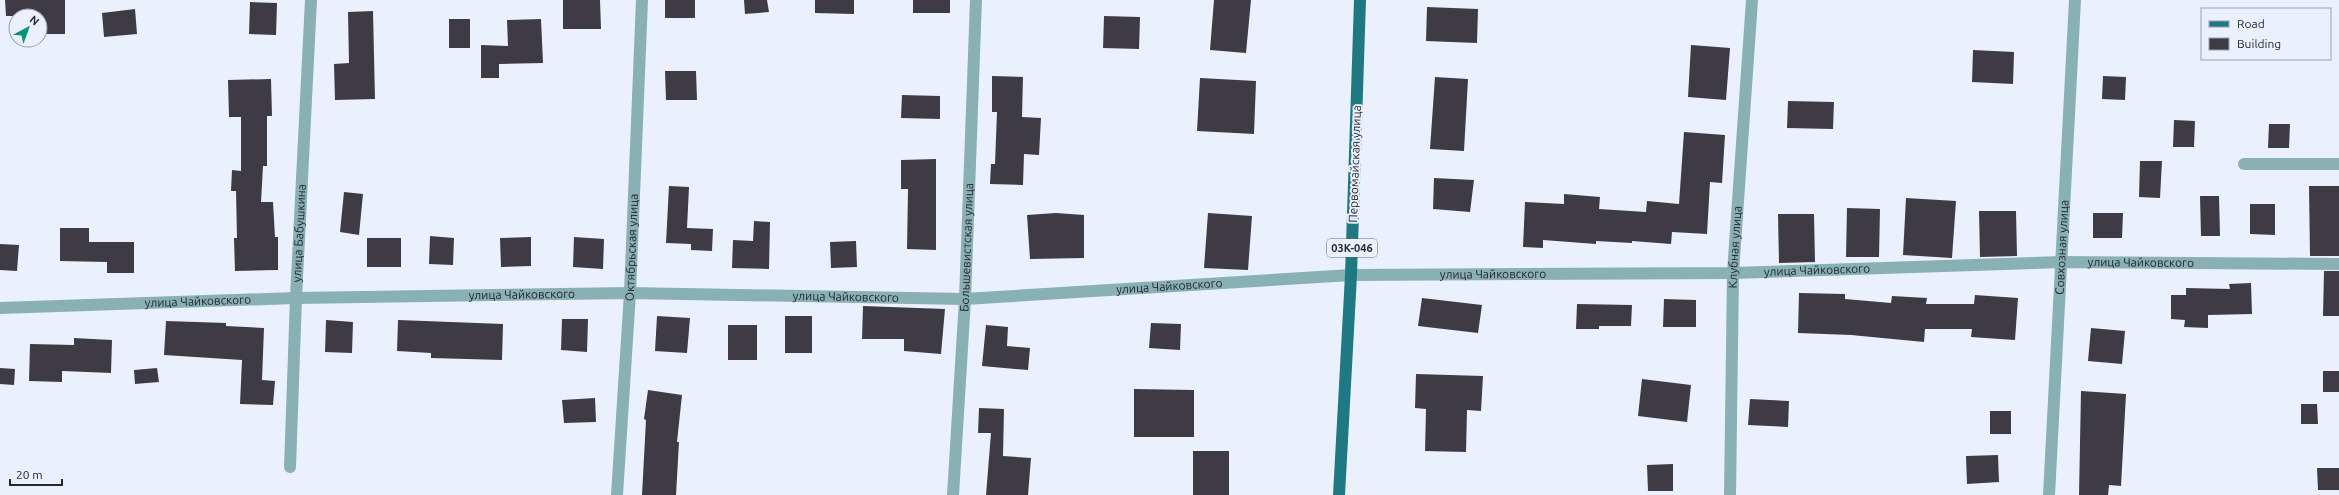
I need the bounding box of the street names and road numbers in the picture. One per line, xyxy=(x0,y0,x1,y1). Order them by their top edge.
street label: Первомайская улица xyxy=(1346,105,1363,223)
street label: Большевистская улица xyxy=(957,183,975,312)
street label: улица Бабушкина xyxy=(290,184,308,283)
street label: Октябрьская улица xyxy=(622,193,640,302)
street label: Совхозная улица xyxy=(2053,200,2070,295)
street label: Клубная улица xyxy=(1726,205,1744,288)
road number: 03К-046 xyxy=(1327,239,1377,257)
street label: улица Чайковского xyxy=(2088,255,2194,269)
street label: улица Чайковского xyxy=(1764,261,1870,278)
street label: улица Чайковского xyxy=(1440,267,1546,281)
street label: улица Чайковского xyxy=(1116,276,1223,296)
street label: улица Чайковского xyxy=(469,287,575,301)
street label: улица Чайковского xyxy=(792,289,899,304)
street label: улица Чайковского xyxy=(144,293,251,309)

